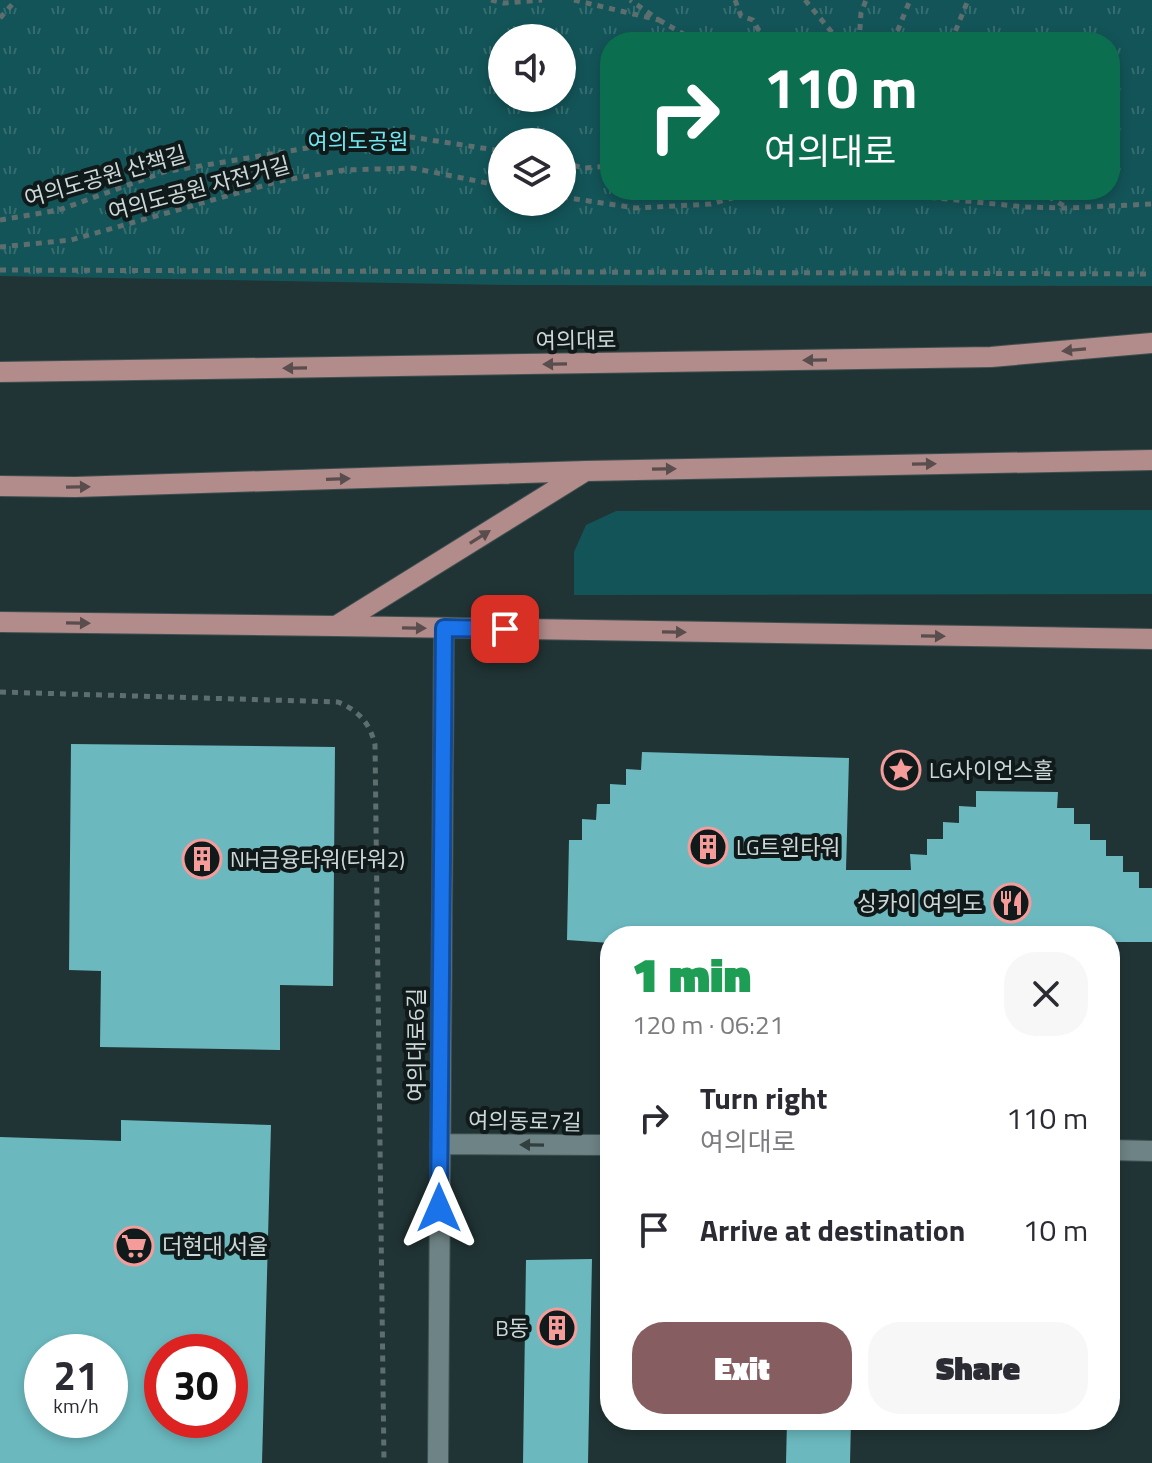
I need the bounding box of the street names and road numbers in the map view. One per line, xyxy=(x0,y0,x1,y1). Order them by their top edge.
street label: 여의도공원 산책길 xyxy=(20,137,190,215)
street label: 여의도공원 자전거길 xyxy=(104,147,294,229)
street label: 여의대로 xyxy=(535,322,617,358)
street label: 여의대로6길 xyxy=(399,988,433,1102)
street label: 여의동로7길 xyxy=(468,1103,582,1139)

